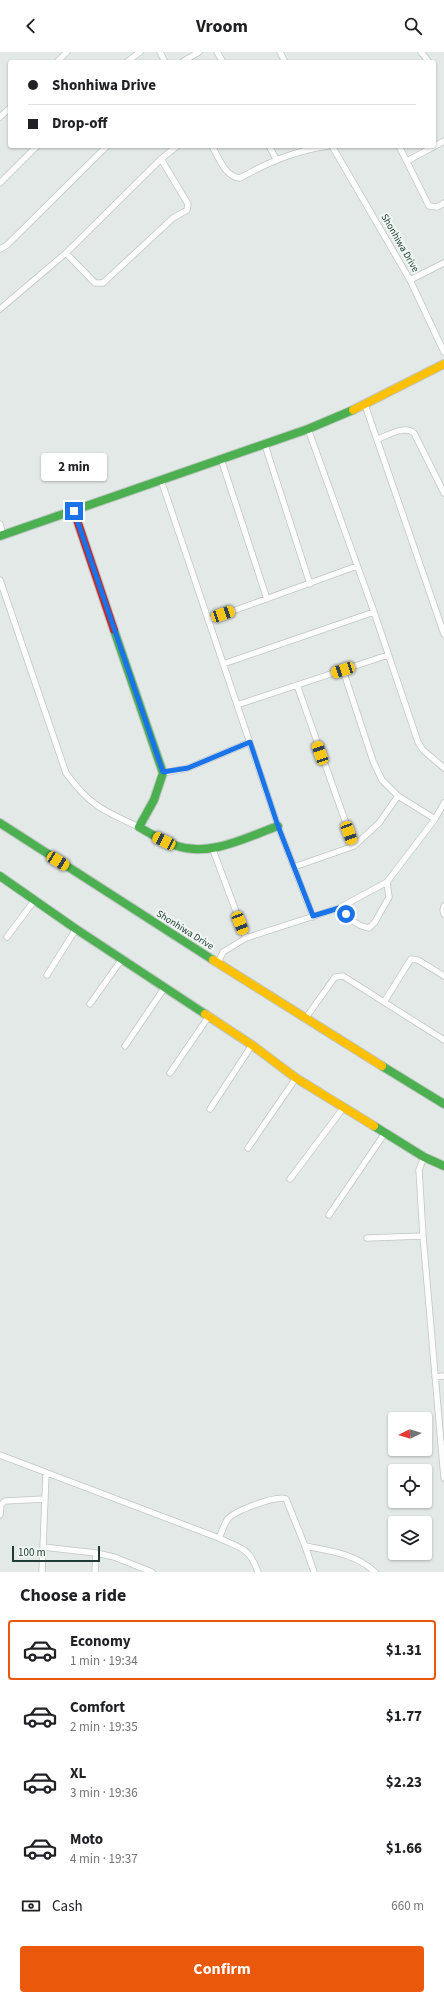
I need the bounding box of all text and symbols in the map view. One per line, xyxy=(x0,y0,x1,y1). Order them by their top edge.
text: Vroom xyxy=(196,14,248,39)
icon: back xyxy=(20,15,42,37)
icon: search xyxy=(402,15,424,37)
text: Shonhiwa Drive xyxy=(52,75,156,96)
text: Drop-off xyxy=(52,113,107,134)
street label: Shonhiwa Drive xyxy=(378,211,422,275)
callout: 2 min xyxy=(41,453,107,481)
text: 2 min xyxy=(58,458,90,476)
route end xyxy=(65,502,83,520)
car xyxy=(210,604,236,624)
car xyxy=(330,661,356,679)
car xyxy=(310,740,330,766)
car xyxy=(339,820,359,846)
car xyxy=(151,830,177,852)
car xyxy=(45,850,71,872)
route start xyxy=(337,905,355,923)
street label: Shonhiwa Drive xyxy=(154,907,216,953)
car xyxy=(230,910,250,936)
north arrow xyxy=(388,1412,432,1456)
map controls xyxy=(388,1412,432,1560)
button: locate xyxy=(388,1464,432,1508)
button: layers xyxy=(388,1516,432,1560)
scale bar xyxy=(12,1544,100,1563)
text: 100 m xyxy=(18,1545,46,1560)
text: Choose a ride xyxy=(20,1583,126,1608)
text: Economy xyxy=(70,1631,131,1652)
icon: car xyxy=(22,1632,58,1668)
text: $1.31 xyxy=(386,1640,422,1661)
text: 1 min · 19:34 xyxy=(70,1652,138,1670)
text: Comfort xyxy=(70,1697,125,1718)
icon: car xyxy=(22,1698,58,1734)
text: $1.77 xyxy=(386,1706,422,1727)
text: 2 min · 19:35 xyxy=(70,1718,138,1736)
text: XL xyxy=(70,1763,86,1784)
icon: car xyxy=(22,1764,58,1800)
text: $2.23 xyxy=(386,1772,422,1793)
text: 3 min · 19:36 xyxy=(70,1784,138,1802)
text: Moto xyxy=(70,1829,103,1850)
icon: car xyxy=(22,1830,58,1866)
text: $1.66 xyxy=(386,1838,422,1859)
text: 4 min · 19:37 xyxy=(70,1850,138,1868)
icon: cash xyxy=(20,1895,42,1917)
text: Cash xyxy=(52,1896,83,1917)
text: 660 m xyxy=(391,1897,424,1915)
button: Confirm xyxy=(20,1946,424,1992)

